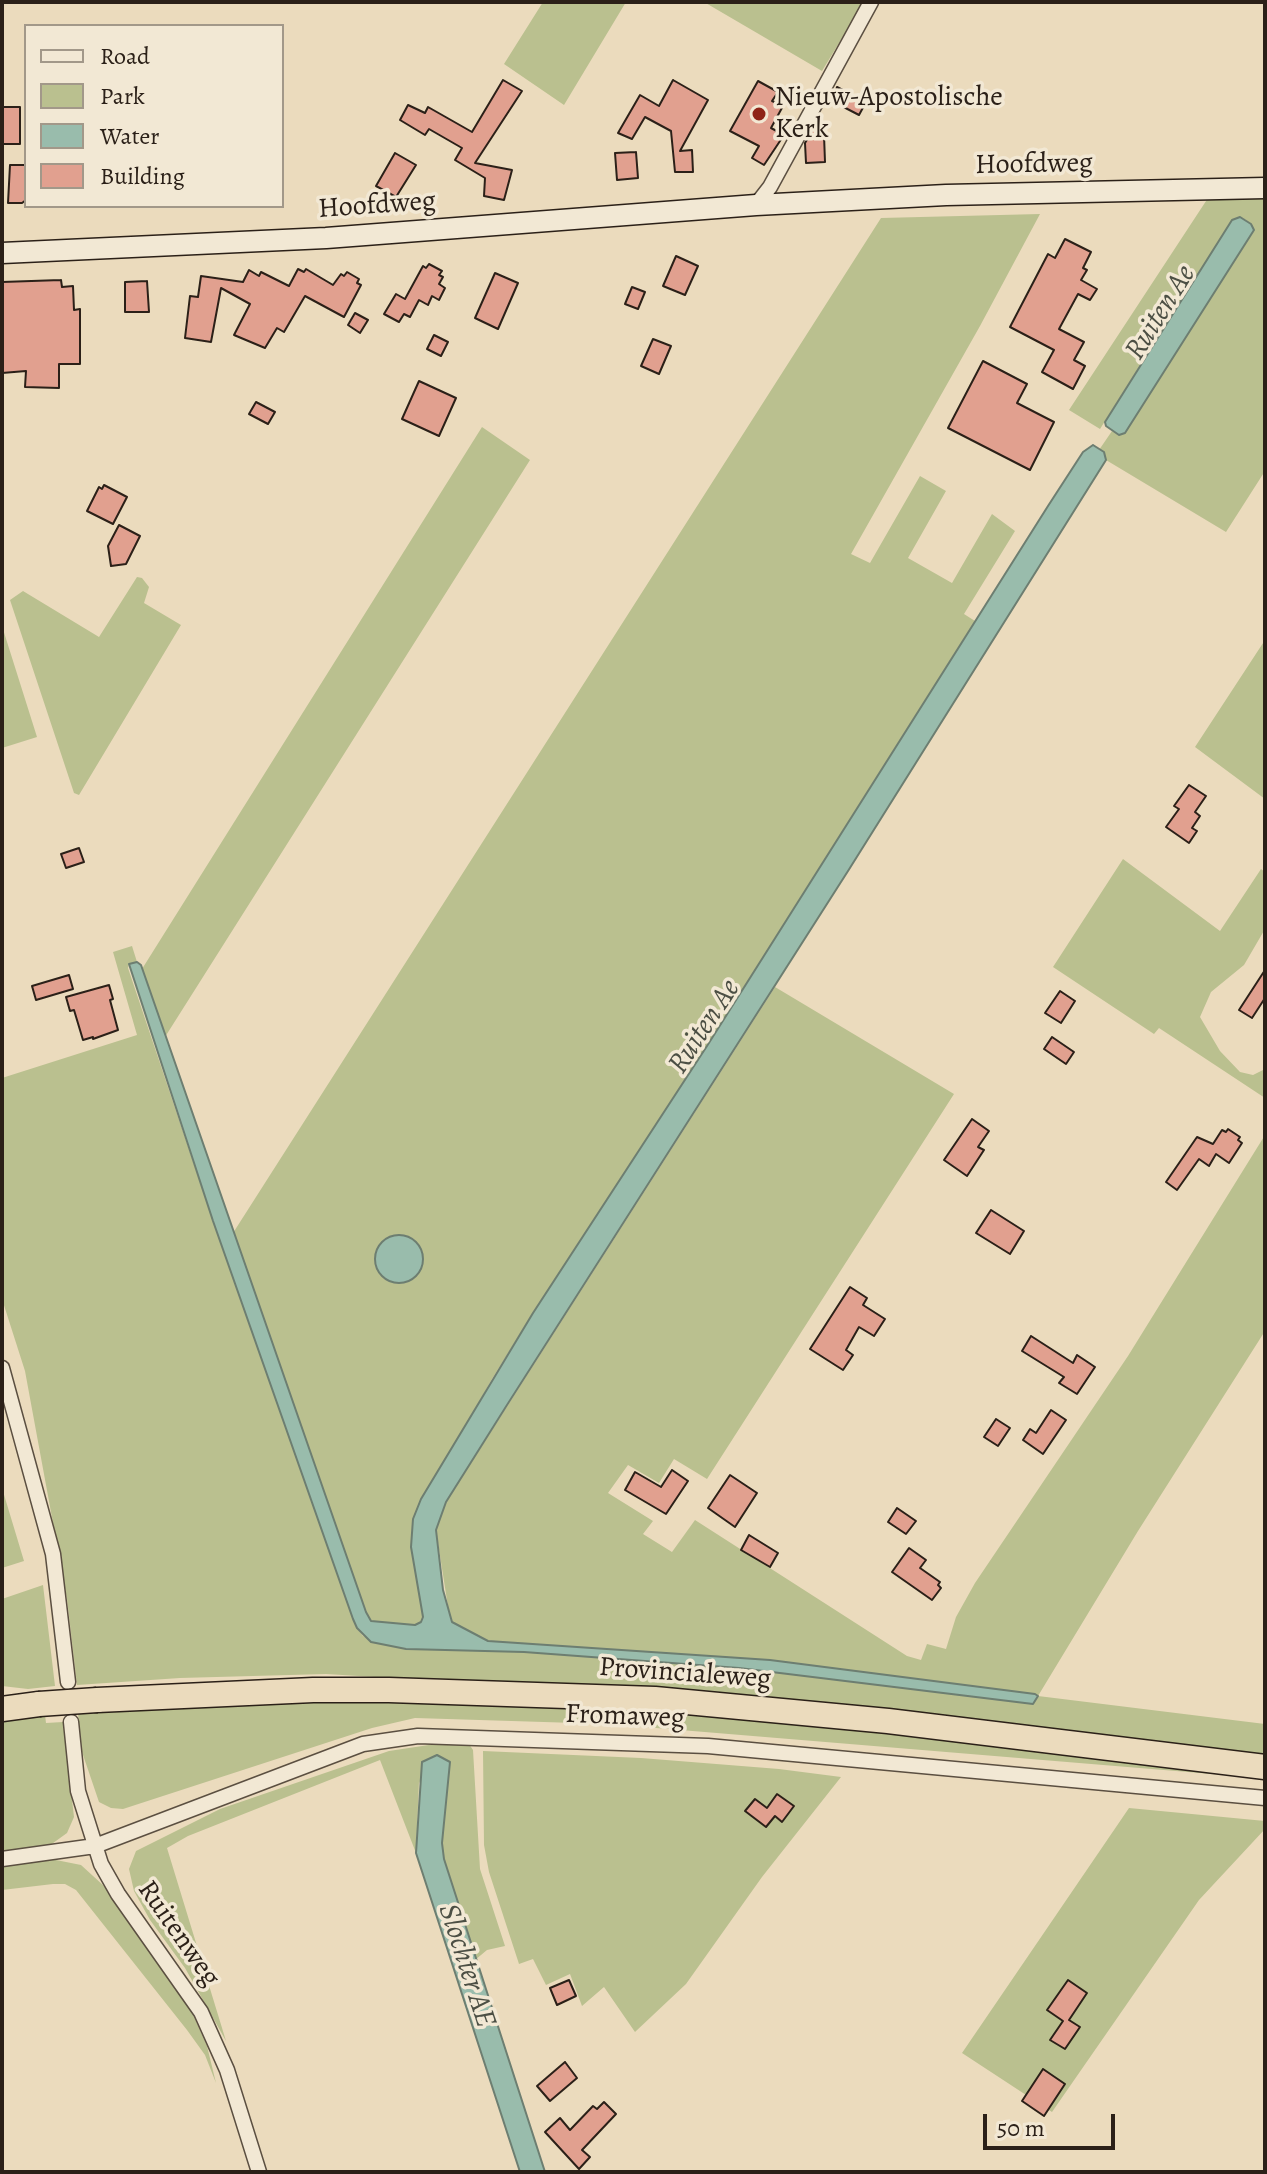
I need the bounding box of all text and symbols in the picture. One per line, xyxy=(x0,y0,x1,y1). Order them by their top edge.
legend xyxy=(24,24,284,208)
text: Road xyxy=(100,40,150,72)
text: Park xyxy=(100,80,145,112)
place label: Nieuw-Apostolische Kerk xyxy=(775,81,1003,147)
marker: Nieuw-Apostolische Kerk xyxy=(750,105,768,123)
text: Water xyxy=(100,120,160,152)
street label: Hoofdweg xyxy=(975,147,1093,183)
text: Building xyxy=(100,160,185,192)
street label: Hoofdweg xyxy=(317,185,437,227)
water label: Ruiten Ae xyxy=(1118,259,1204,367)
water label: Ruiten Ae xyxy=(661,973,749,1081)
street label: Provincialeweg xyxy=(598,1651,772,1697)
street label: Fromaweg xyxy=(565,1698,685,1736)
street label: Ruitenweg xyxy=(129,1875,227,1993)
water label: Slochter AE xyxy=(429,1900,503,2032)
scale bar xyxy=(987,2098,1119,2148)
text: 50 m xyxy=(997,2112,1045,2144)

